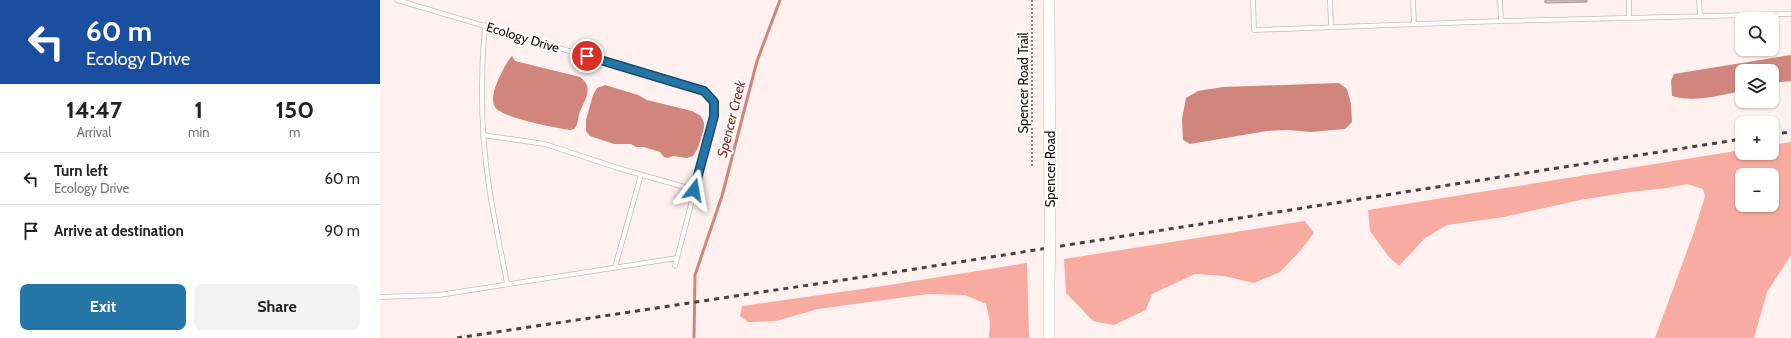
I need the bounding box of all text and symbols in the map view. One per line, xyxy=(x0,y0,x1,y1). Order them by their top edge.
map controls xyxy=(1735,12,1779,212)
button: search xyxy=(1735,12,1779,56)
text: 60 m xyxy=(86,14,152,48)
icon: left xyxy=(20,16,72,68)
street label: Ecology Drive xyxy=(485,18,562,56)
street label: Spencer Road Trail xyxy=(1015,32,1031,134)
pin xyxy=(570,39,604,73)
icon: arrive xyxy=(576,45,598,67)
text: Ecology Drive xyxy=(86,48,190,70)
button: layers xyxy=(1735,64,1779,108)
water label: Spencer Creek xyxy=(713,78,749,159)
text: 14:47 xyxy=(66,95,122,124)
text: 1 xyxy=(194,95,203,124)
text: 150 xyxy=(275,95,314,124)
button: + xyxy=(1735,116,1779,160)
text: Arrival xyxy=(77,124,111,140)
text: min xyxy=(188,124,209,140)
text: m xyxy=(289,124,300,140)
street label: Spencer Road xyxy=(1042,131,1058,207)
text: Turn left xyxy=(54,162,108,180)
icon: left xyxy=(20,168,42,190)
button: − xyxy=(1735,168,1779,212)
position arrow xyxy=(673,169,715,211)
text: 60 m xyxy=(324,170,360,188)
text: Ecology Drive xyxy=(54,180,129,196)
icon: arrive xyxy=(20,220,42,242)
text: Arrive at destination xyxy=(54,222,184,240)
text: 90 m xyxy=(324,222,360,240)
button: Exit xyxy=(20,284,186,330)
button: Share xyxy=(194,284,360,330)

